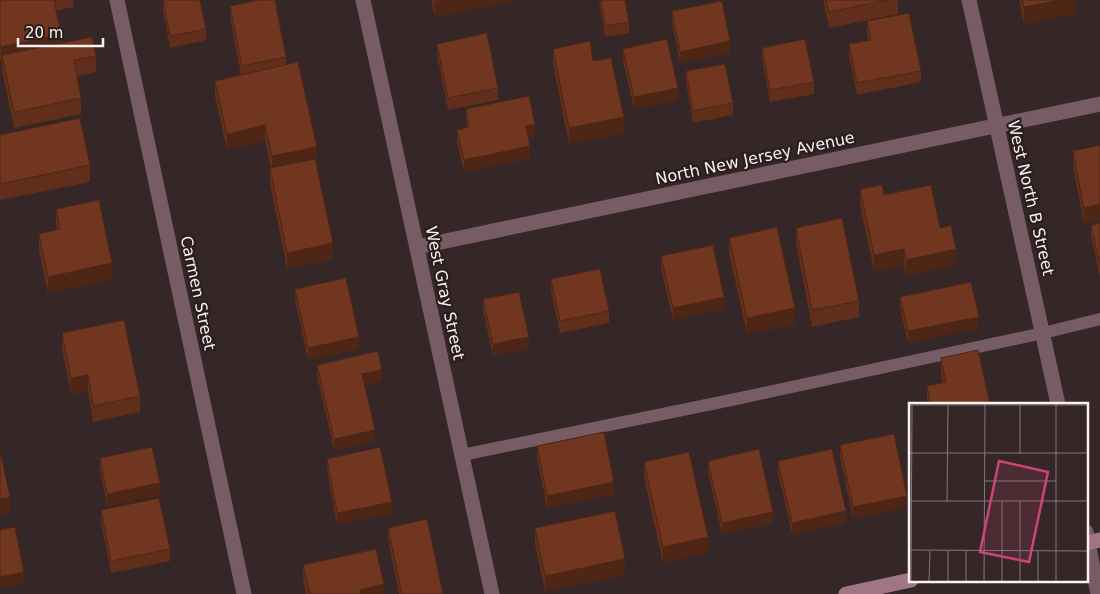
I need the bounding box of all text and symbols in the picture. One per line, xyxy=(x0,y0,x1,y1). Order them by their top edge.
scale bar xyxy=(18,15,102,47)
text: 20 m xyxy=(25,24,63,42)
street label: West North B Street xyxy=(1004,118,1058,278)
street label: North New Jersey Avenue xyxy=(654,128,856,188)
street label: West Gray Street xyxy=(422,224,468,362)
street label: Carmen Street xyxy=(177,234,219,352)
inset map xyxy=(909,403,1088,582)

